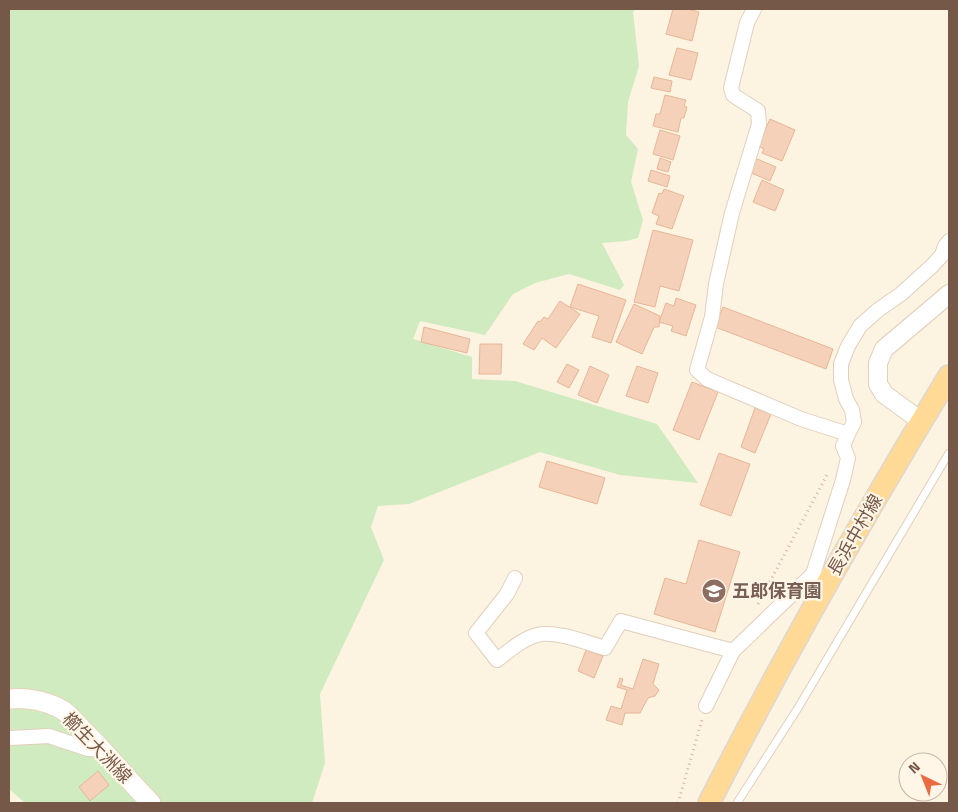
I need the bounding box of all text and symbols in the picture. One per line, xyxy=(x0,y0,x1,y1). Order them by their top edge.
street label: 長浜中村線 xyxy=(820,489,889,580)
place label: 五郎保育園 xyxy=(732,577,822,604)
school or university icon: 五郎保育園 xyxy=(701,578,727,604)
street label: 櫛生大洲線 xyxy=(56,706,138,789)
north arrow xyxy=(898,752,948,802)
text: N xyxy=(903,756,925,778)

